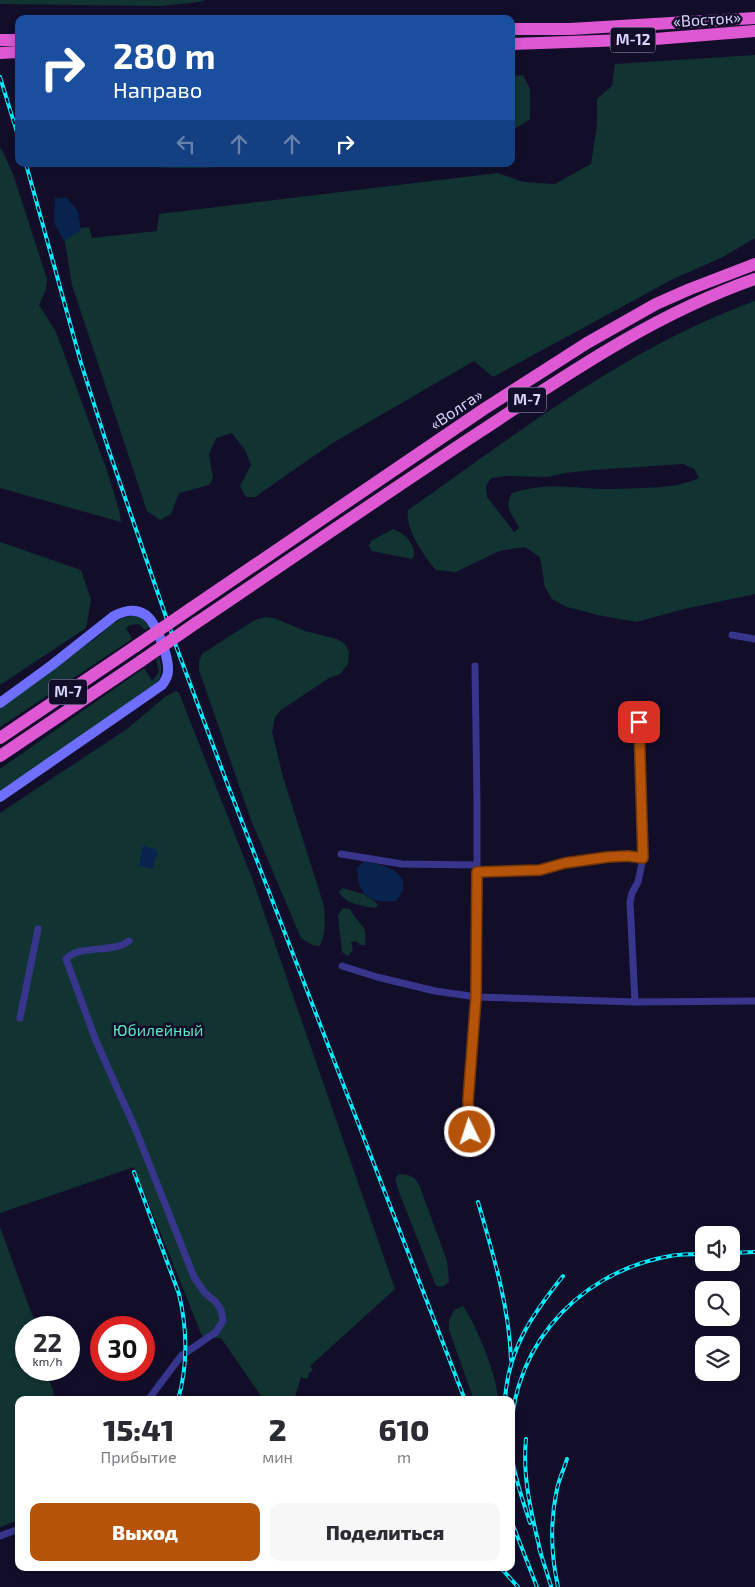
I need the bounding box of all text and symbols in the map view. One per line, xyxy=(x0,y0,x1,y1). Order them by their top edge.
street label: «Восток» xyxy=(672,7,742,30)
road number: М-12 xyxy=(610,28,656,52)
text: 280 m xyxy=(113,34,216,76)
icon: right xyxy=(30,35,95,100)
text: Направо xyxy=(113,76,202,102)
icon: left xyxy=(172,130,200,158)
icon: ahead xyxy=(225,130,253,158)
icon: ahead xyxy=(278,130,306,158)
icon: right xyxy=(331,130,359,158)
street label: «Волга» xyxy=(426,384,486,433)
road number: М-7 xyxy=(508,388,546,412)
road number: М-7 xyxy=(49,680,87,704)
pin xyxy=(618,701,660,743)
icon: arrive xyxy=(625,708,653,736)
park label: Юбилейный xyxy=(113,1020,203,1039)
position arrow xyxy=(443,1105,495,1157)
map controls xyxy=(695,1226,740,1381)
button: sound xyxy=(695,1226,740,1271)
button: search xyxy=(695,1281,740,1326)
speed limit sign: 30 xyxy=(90,1316,155,1381)
text: 22 xyxy=(33,1327,62,1357)
button: layers xyxy=(695,1336,740,1381)
text: km/h xyxy=(33,1354,62,1368)
text: 15:41 xyxy=(103,1411,174,1447)
text: 2 xyxy=(269,1411,286,1447)
text: 610 xyxy=(378,1411,429,1447)
text: Прибытие xyxy=(101,1447,177,1466)
text: мин xyxy=(262,1447,293,1466)
text: m xyxy=(397,1447,411,1466)
button: Выход xyxy=(30,1503,260,1561)
button: Поделиться xyxy=(270,1503,500,1561)

